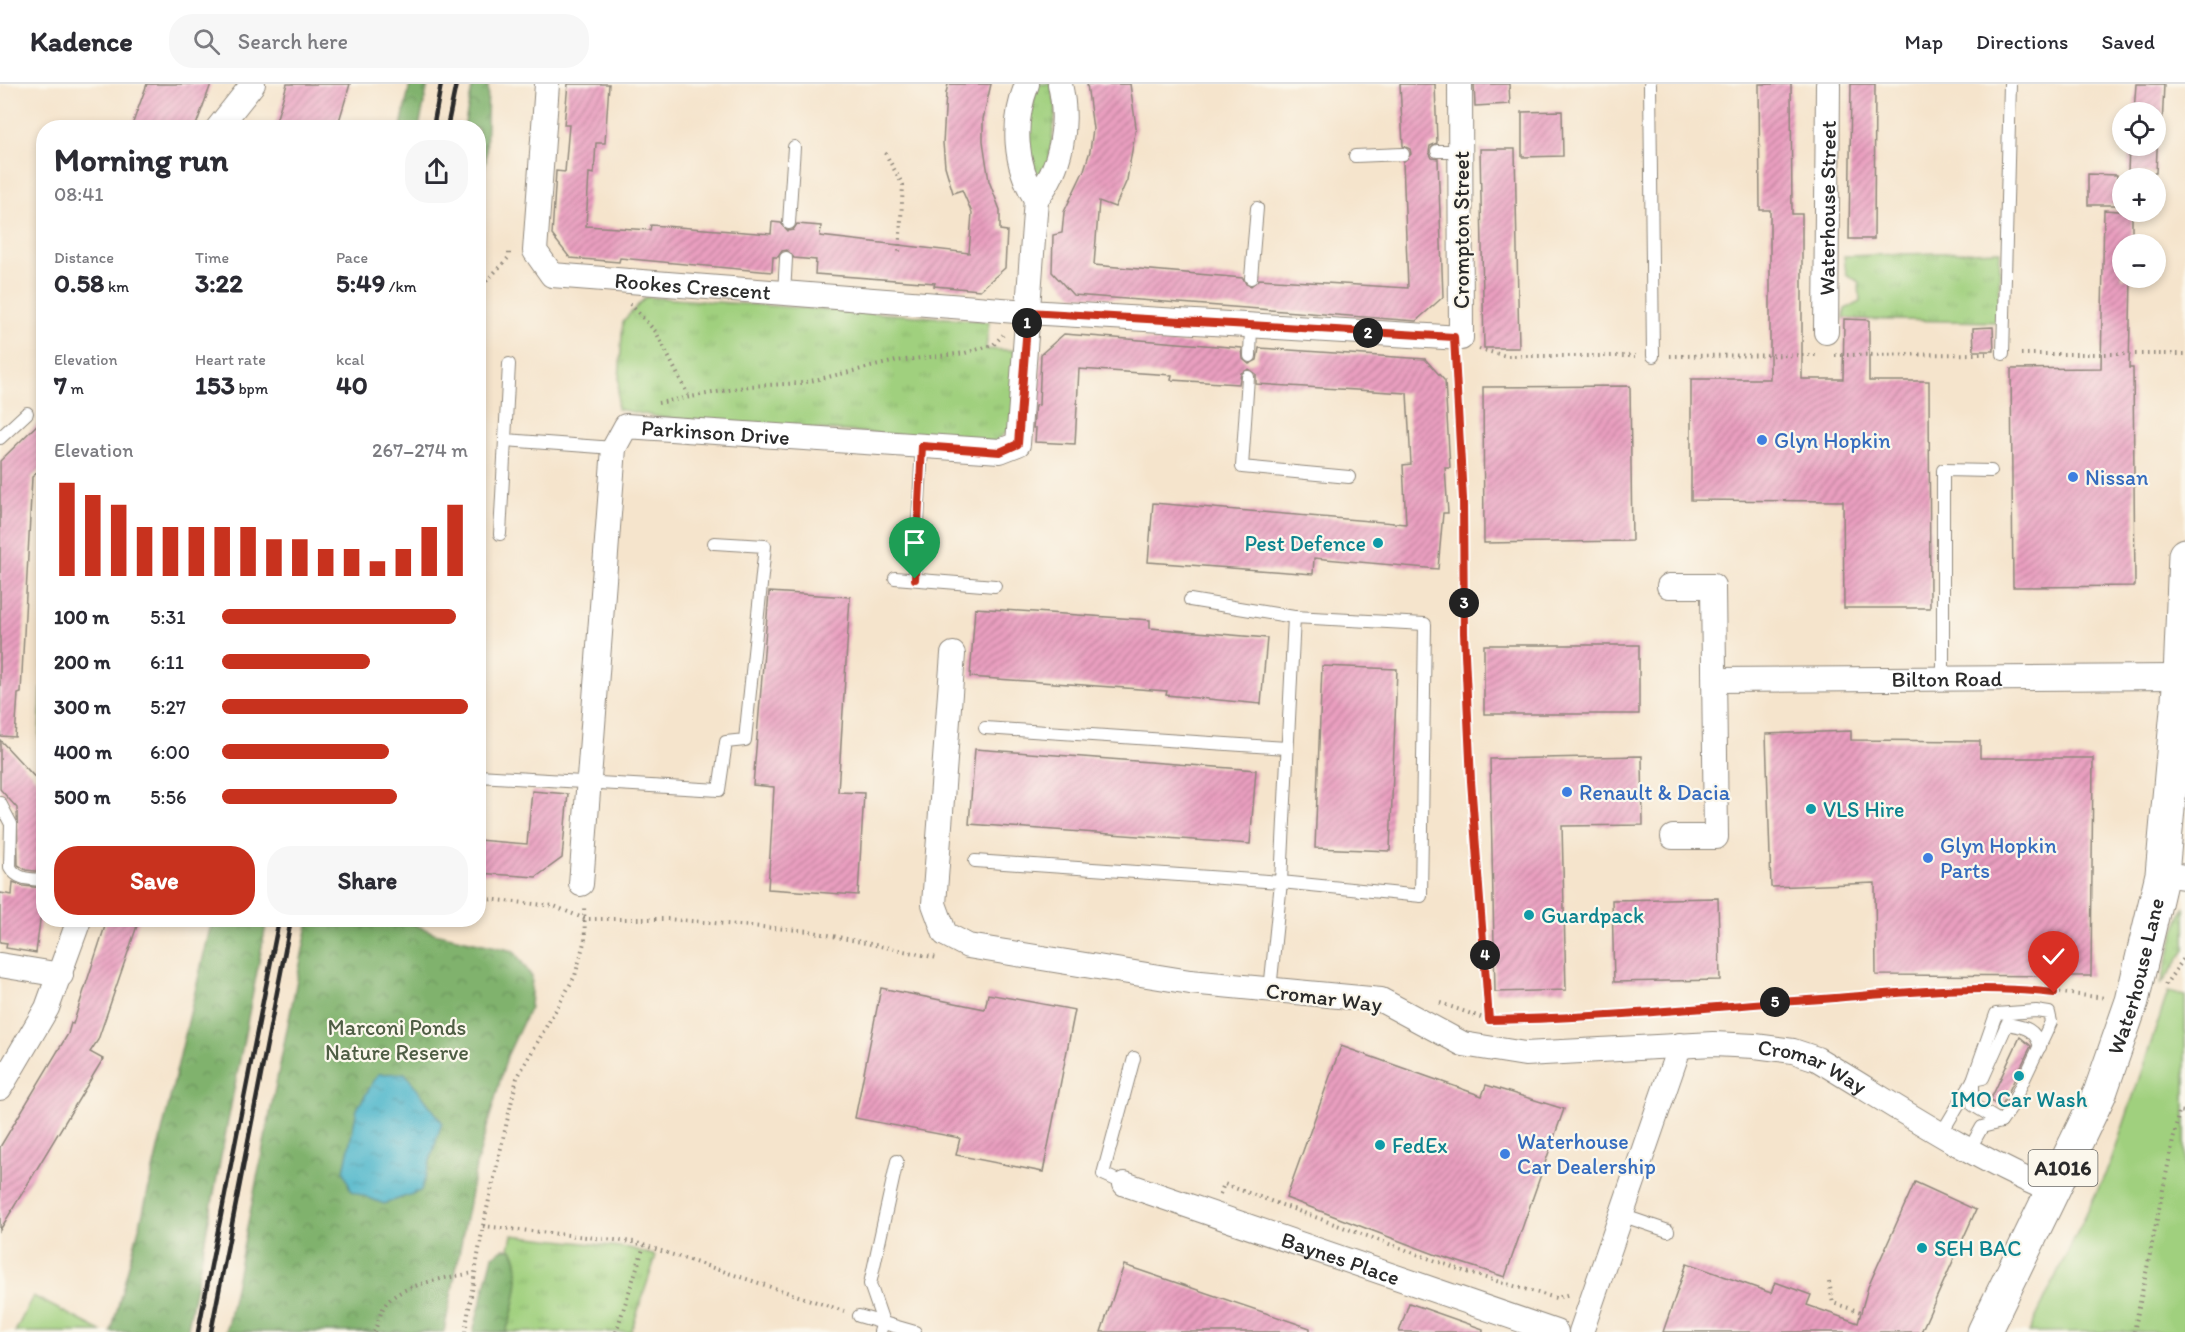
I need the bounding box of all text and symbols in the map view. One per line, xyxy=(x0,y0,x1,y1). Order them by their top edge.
search box xyxy=(169,14,589,68)
text: Kadence xyxy=(30,24,133,58)
icon: search xyxy=(190,25,223,58)
text: Search here xyxy=(238,28,348,55)
text: Map xyxy=(1905,29,1943,54)
text: Directions xyxy=(1976,29,2068,54)
text: Saved xyxy=(2101,29,2155,54)
map controls xyxy=(2112,102,2166,288)
button: locate xyxy=(2112,102,2166,156)
street label: Waterhouse Street xyxy=(1813,120,1842,296)
text: Morning run xyxy=(54,140,229,179)
button: share xyxy=(405,140,468,203)
street label: Crompton Street xyxy=(1448,151,1475,309)
button: + xyxy=(2112,168,2166,222)
text: 08:41 xyxy=(54,182,103,206)
button: − xyxy=(2112,234,2166,288)
text: Distance xyxy=(54,248,114,267)
text: Time xyxy=(195,248,229,267)
text: Pace xyxy=(336,248,368,267)
text: 0.58 xyxy=(54,267,104,299)
text: 3:22 xyxy=(195,267,243,299)
text: 5:49 xyxy=(336,267,385,299)
street label: Rookes Crescent xyxy=(614,267,772,306)
text: km xyxy=(104,277,129,296)
text: /km xyxy=(385,277,417,296)
pin: 1 xyxy=(1012,308,1042,338)
text: 1 xyxy=(1023,313,1031,332)
pin: 2 xyxy=(1353,318,1383,348)
text: 2 xyxy=(1364,323,1372,342)
text: Elevation xyxy=(54,350,118,369)
text: Heart rate xyxy=(195,350,266,369)
text: kcal xyxy=(336,350,364,369)
text: 7 xyxy=(54,369,67,401)
text: 153 xyxy=(195,369,235,401)
text: 40 xyxy=(336,369,368,401)
text: m xyxy=(67,379,84,398)
text: bpm xyxy=(235,379,268,398)
street label: Parkinson Drive xyxy=(640,414,791,451)
place label: Glyn Hopkin xyxy=(1774,427,1891,454)
marker: Glyn Hopkin xyxy=(1755,433,1769,447)
text: Elevation xyxy=(54,438,133,462)
text: 267–274 m xyxy=(372,438,468,462)
place label: Nissan xyxy=(2085,464,2149,491)
marker: Nissan xyxy=(2066,470,2080,484)
pin xyxy=(889,517,940,579)
icon: arrive xyxy=(898,526,931,559)
place label: Pest Defence xyxy=(1244,530,1366,557)
marker: Pest Defence xyxy=(1371,536,1385,550)
pin: 3 xyxy=(1449,588,1479,618)
text: 3 xyxy=(1460,593,1468,612)
text: 100 m xyxy=(54,605,109,629)
text: 5:31 xyxy=(150,605,186,629)
text: 200 m xyxy=(54,650,110,674)
text: 6:11 xyxy=(150,650,184,674)
street label: Bilton Road xyxy=(1891,665,2003,693)
text: 300 m xyxy=(54,695,111,719)
text: 5:27 xyxy=(150,695,186,719)
text: 400 m xyxy=(54,740,112,764)
text: 6:00 xyxy=(150,740,190,764)
place label: Renault & Dacia xyxy=(1579,779,1731,806)
text: 500 m xyxy=(54,785,110,809)
text: 5:56 xyxy=(150,785,186,809)
marker: Renault & Dacia xyxy=(1560,785,1574,799)
place label: VLS Hire xyxy=(1823,796,1904,823)
marker: VLS Hire xyxy=(1804,802,1818,816)
place label: Glyn Hopkin Parts xyxy=(1940,832,2057,884)
button: Save xyxy=(54,846,255,915)
button: Share xyxy=(267,846,468,915)
marker: Glyn Hopkin Parts xyxy=(1921,851,1935,865)
street label: Waterhouse Lane xyxy=(2101,895,2170,1058)
place label: Guardpack xyxy=(1541,902,1644,929)
marker: Guardpack xyxy=(1522,908,1536,922)
pin xyxy=(2028,931,2079,993)
pin: 4 xyxy=(1470,940,1500,970)
icon: check xyxy=(2037,940,2070,973)
text: 4 xyxy=(1480,945,1490,964)
street label: Cromar Way xyxy=(1264,977,1384,1018)
pin: 5 xyxy=(1760,987,1790,1017)
text: 5 xyxy=(1771,992,1779,1011)
park label: Marconi Ponds Nature Reserve xyxy=(325,1014,469,1066)
street label: Cromar Way xyxy=(1756,1034,1872,1100)
marker: IMO Car Wash xyxy=(2012,1069,2026,1083)
place label: IMO Car Wash xyxy=(1951,1086,2088,1113)
place label: Waterhouse Car Dealership xyxy=(1517,1128,1656,1180)
place label: FedEx xyxy=(1392,1132,1448,1159)
marker: FedEx xyxy=(1373,1138,1387,1152)
marker: Waterhouse Car Dealership xyxy=(1498,1147,1512,1161)
road number: A1016 xyxy=(2028,1150,2098,1186)
street label: Baynes Place xyxy=(1278,1226,1403,1291)
place label: SEH BAC xyxy=(1934,1235,2021,1262)
marker: SEH BAC xyxy=(1915,1241,1929,1255)

